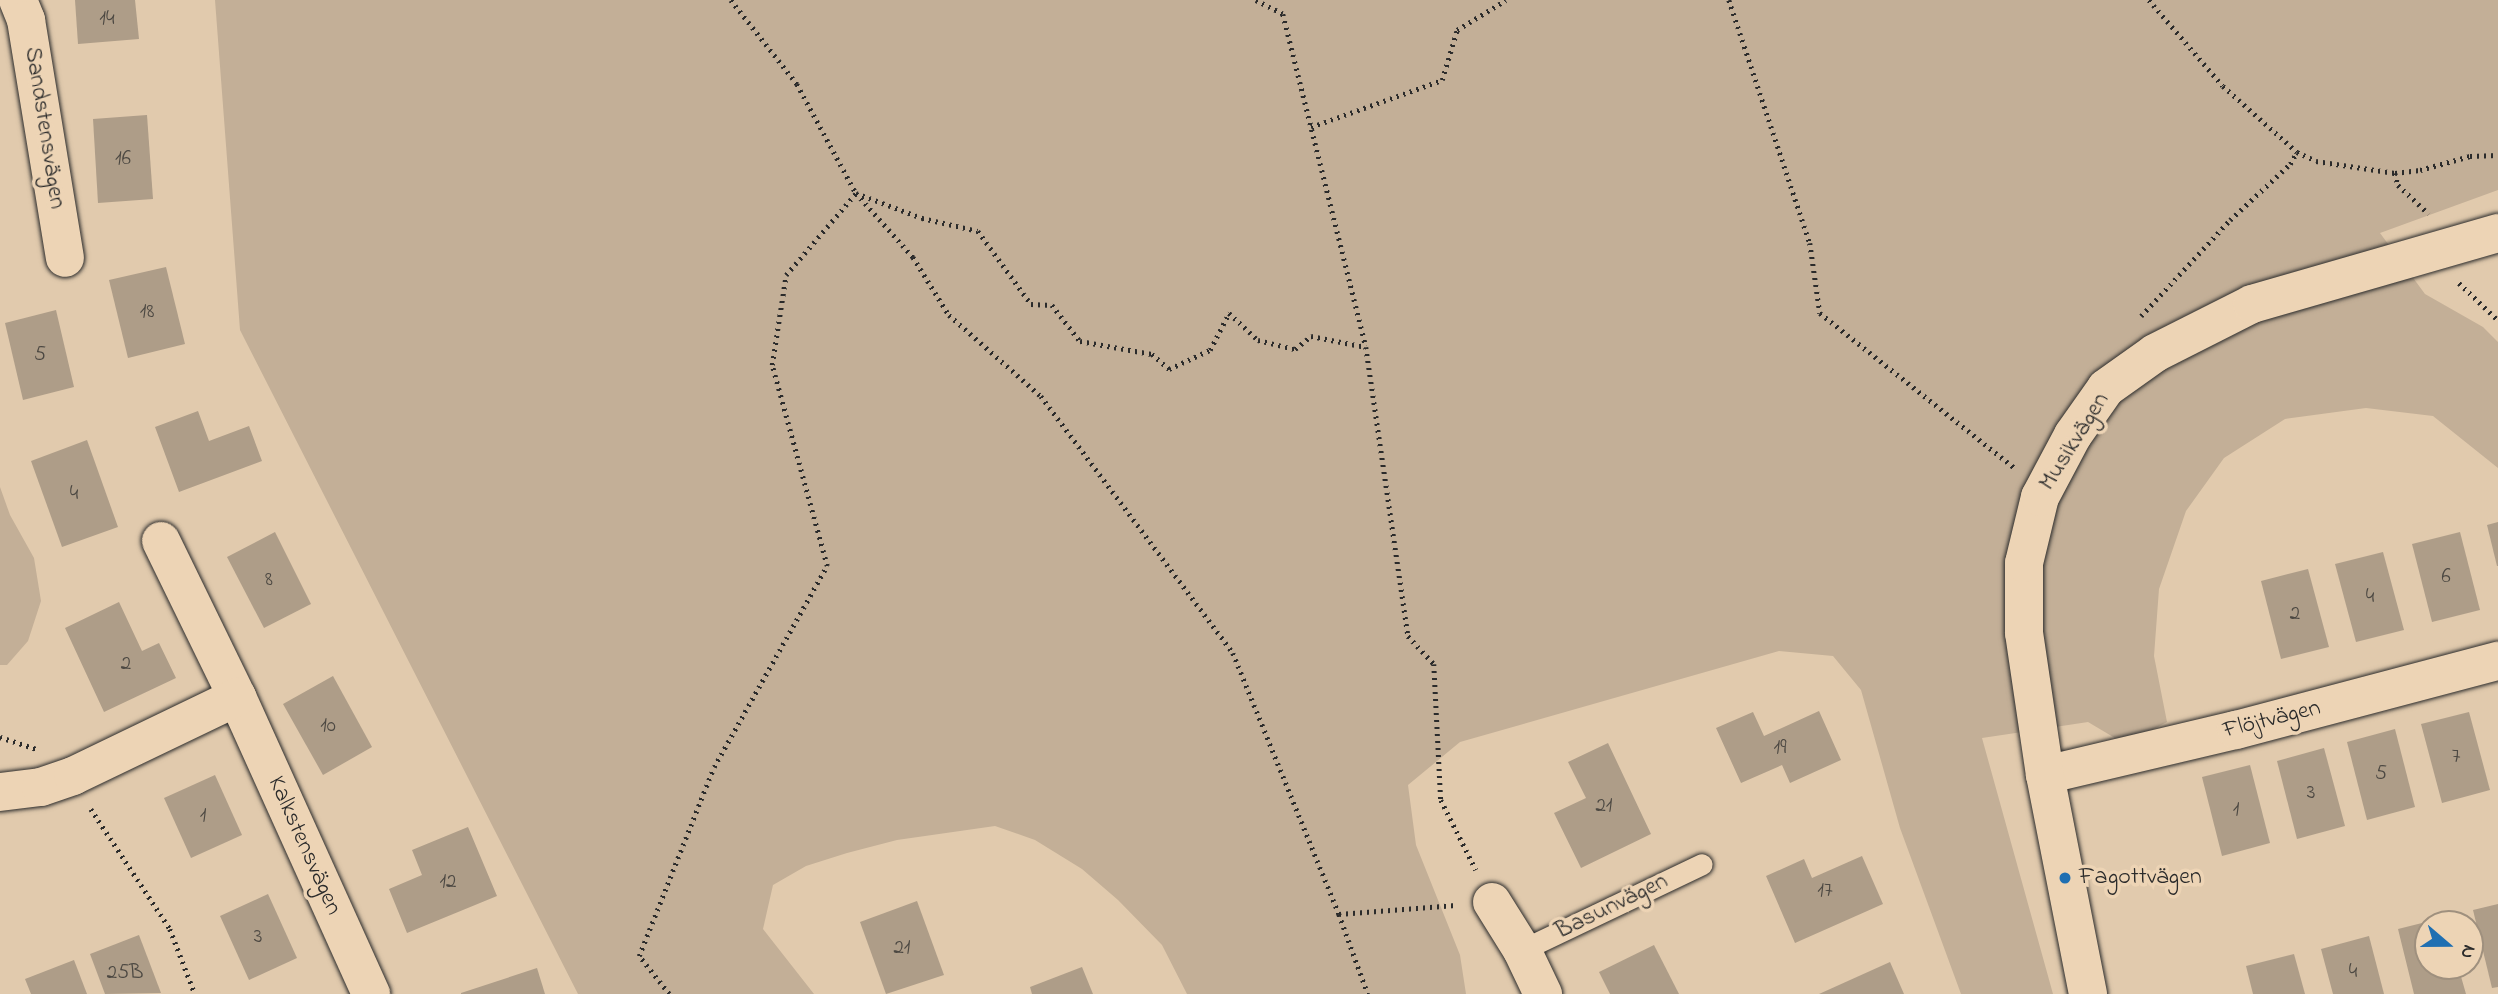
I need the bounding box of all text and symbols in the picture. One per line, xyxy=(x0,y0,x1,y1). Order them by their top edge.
house number: 14 xyxy=(99,6,115,32)
street label: Sandstensvägen xyxy=(17,45,71,211)
house number: 16 xyxy=(115,146,131,172)
house number: 18 xyxy=(140,299,154,325)
house number: 5 xyxy=(34,342,46,368)
street label: Musikvägen xyxy=(2034,388,2116,496)
house number: 4 xyxy=(70,481,78,507)
house number: 6 xyxy=(2441,564,2451,590)
house number: 8 xyxy=(265,567,273,593)
house number: 4 xyxy=(2366,584,2374,610)
house number: 2 xyxy=(2290,601,2300,627)
house number: 2 xyxy=(121,651,131,677)
street label: Flöjtvägen xyxy=(2220,694,2324,746)
house number: 10 xyxy=(320,713,336,739)
house number: 19 xyxy=(1774,735,1786,761)
house number: 7 xyxy=(2452,744,2460,770)
house number: 5 xyxy=(2375,761,2387,787)
street label: Kalkstensvägen xyxy=(261,772,347,920)
house number: 3 xyxy=(2307,780,2315,806)
house number: 21 xyxy=(1595,793,1613,819)
house number: 1 xyxy=(2233,797,2239,823)
house number: 1 xyxy=(200,803,206,829)
place label: Fagottvägen xyxy=(2079,864,2202,892)
street label: Basunvägen xyxy=(1551,867,1673,947)
house number: 12 xyxy=(439,869,457,895)
marker: Fagottvägen xyxy=(2057,870,2073,886)
house number: 17 xyxy=(1817,878,1833,904)
north arrow xyxy=(2414,910,2484,980)
house number: 3 xyxy=(254,924,262,950)
house number: 21 xyxy=(893,935,911,961)
text: N xyxy=(2452,941,2482,962)
house number: 4 xyxy=(2349,959,2357,985)
house number: 25B xyxy=(107,960,143,986)

